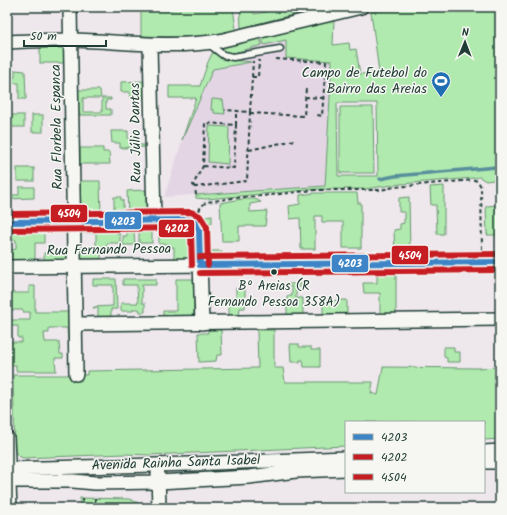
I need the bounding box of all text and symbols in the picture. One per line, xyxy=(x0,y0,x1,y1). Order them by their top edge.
scale bar xyxy=(24,22,106,48)
north arrow xyxy=(445,22,485,62)
text: N xyxy=(462,24,469,42)
text: 50 m xyxy=(30,27,57,46)
place label: Campo de Futebol do Bairro das Areias xyxy=(302,62,427,100)
street label: Rua Florbela Espanca xyxy=(45,64,69,190)
sports icon: Campo de Futebol do Bairro das Areias xyxy=(430,70,452,98)
street label: Rua Júlio Dantas xyxy=(124,83,148,183)
line badge: 4504 xyxy=(50,204,88,223)
text: 4504 xyxy=(57,205,81,223)
line badge: 4203 xyxy=(104,211,142,230)
text: 4203 xyxy=(111,213,135,231)
line badge: 4202 xyxy=(158,219,195,238)
text: 4202 xyxy=(165,220,189,238)
street label: Rua Fernando Pessoa xyxy=(47,238,171,262)
line badge: 4504 xyxy=(391,245,429,265)
text: 4504 xyxy=(398,247,422,265)
line badge: 4203 xyxy=(331,254,369,273)
text: 4203 xyxy=(338,255,362,273)
marker: Bº Areias (R Fernando Pessoa 358A) xyxy=(269,267,279,277)
place label: Bº Areias (R Fernando Pessoa 358A) xyxy=(208,276,340,313)
legend xyxy=(345,421,485,493)
text: 4203 xyxy=(381,428,408,447)
text: 4202 xyxy=(381,448,408,467)
street label: Avenida Rainha Santa Isabel xyxy=(91,449,261,477)
text: 4504 xyxy=(381,468,407,487)

